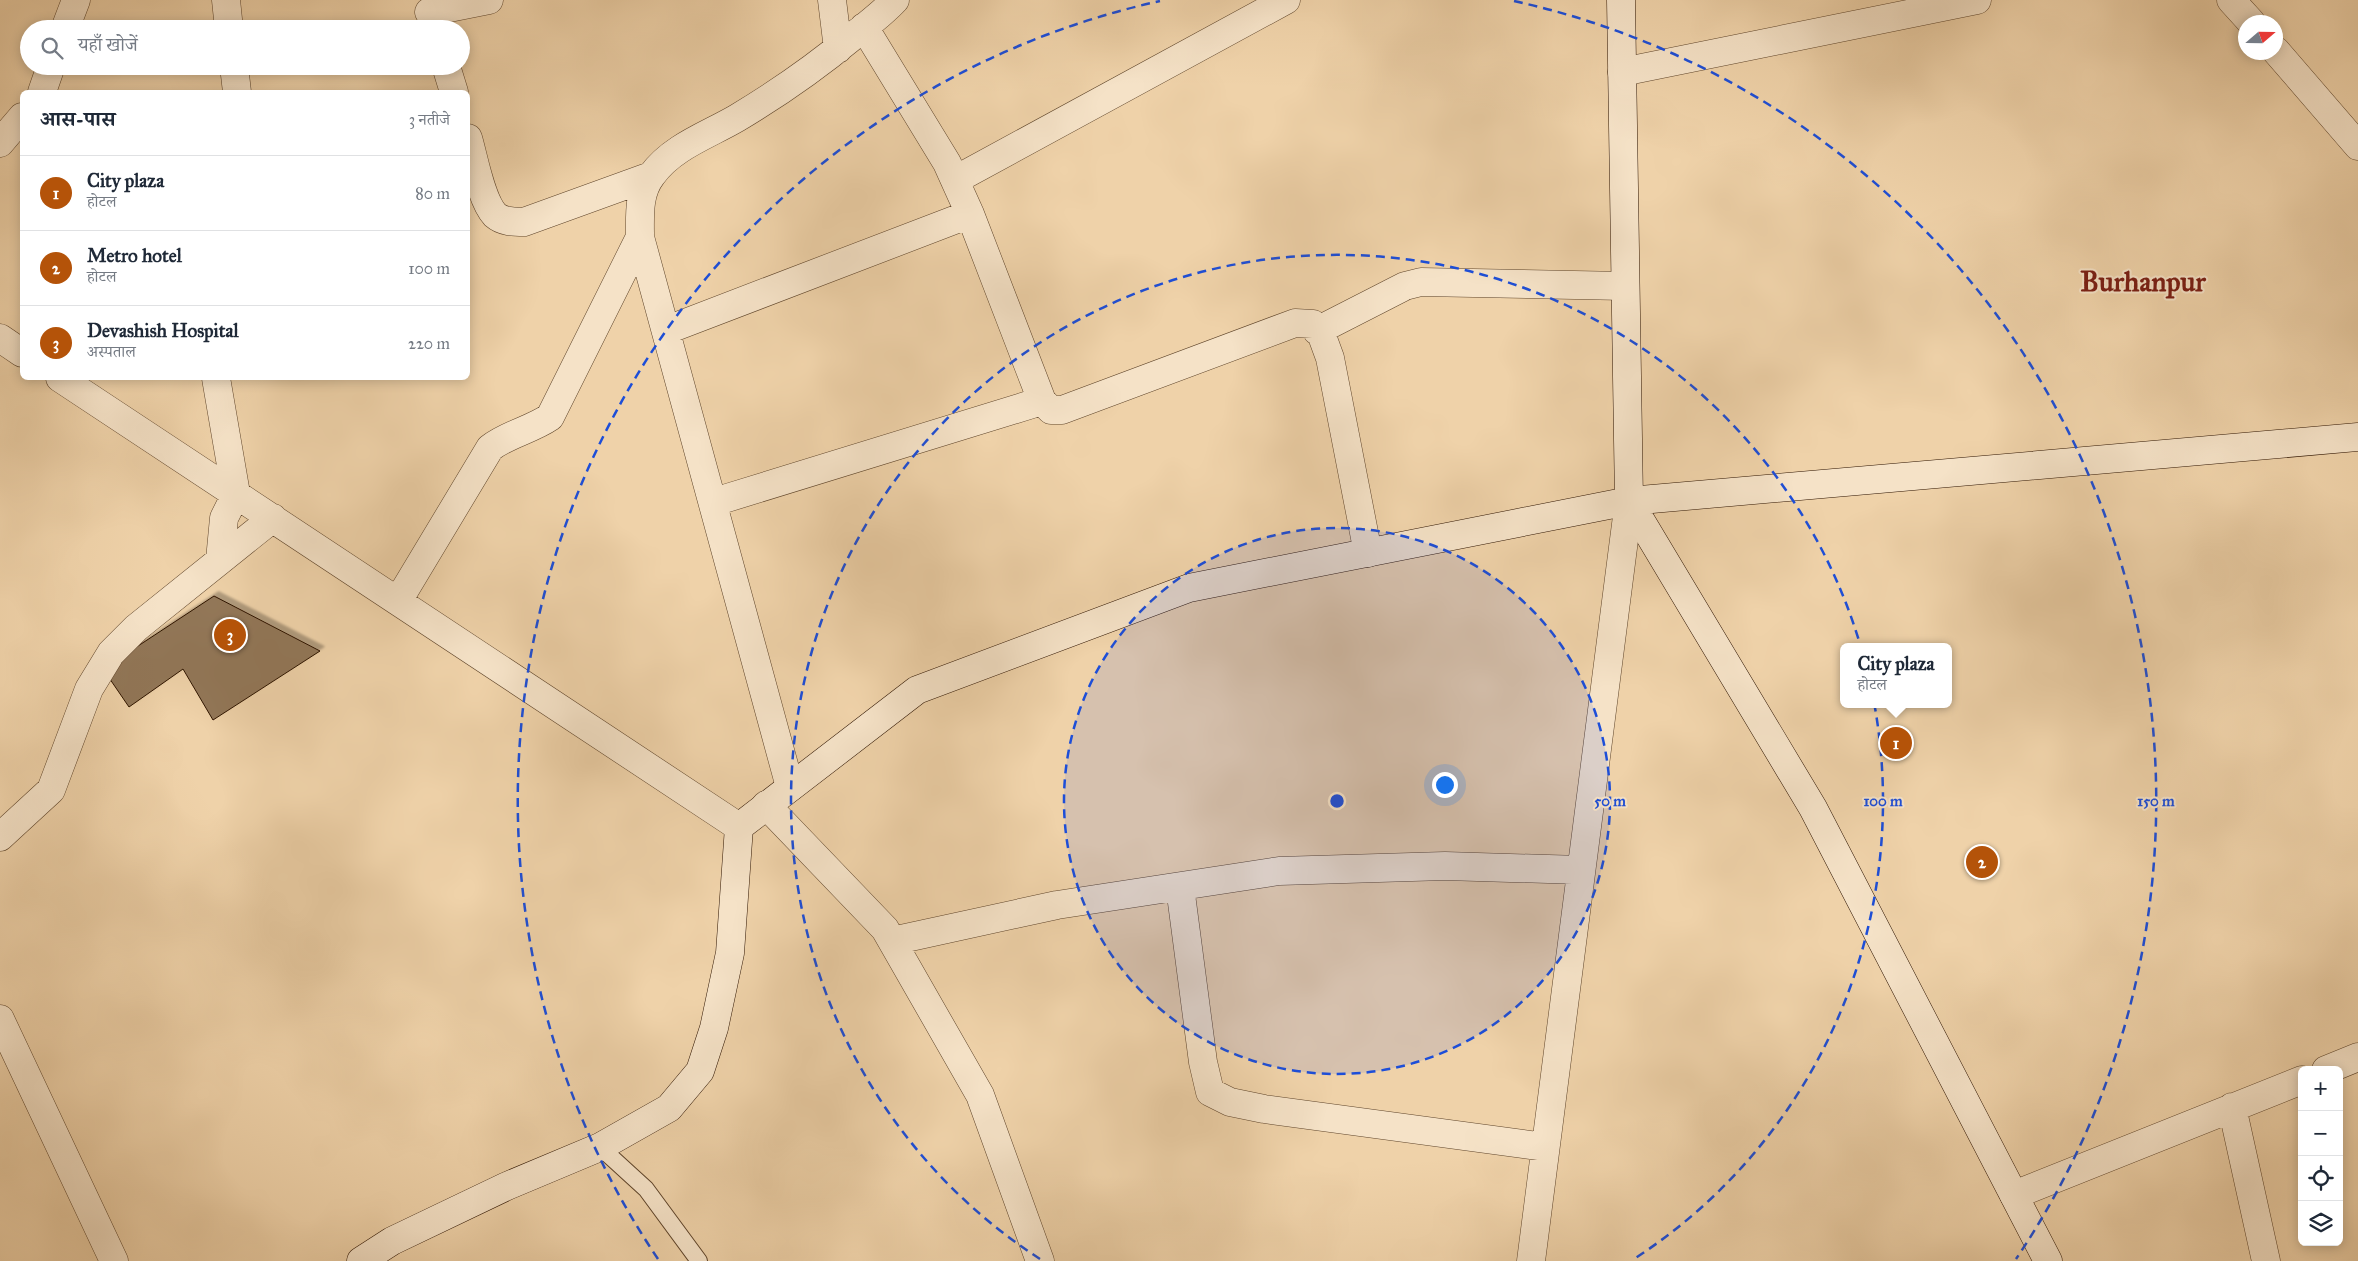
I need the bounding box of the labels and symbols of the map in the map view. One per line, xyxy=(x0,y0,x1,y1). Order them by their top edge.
north arrow xyxy=(2238,15,2283,60)
district label: Burhanpur xyxy=(2080,264,2206,299)
pin: 3 xyxy=(214,616,246,654)
pin: 1 xyxy=(1880,724,1912,762)
your location xyxy=(1432,772,1458,798)
centre of rings xyxy=(1328,792,1346,810)
text: 50 m xyxy=(1594,792,1626,810)
text: 100 m xyxy=(1863,792,1903,810)
text: 150 m xyxy=(2137,792,2175,810)
pin: 2 xyxy=(1966,843,1998,881)

